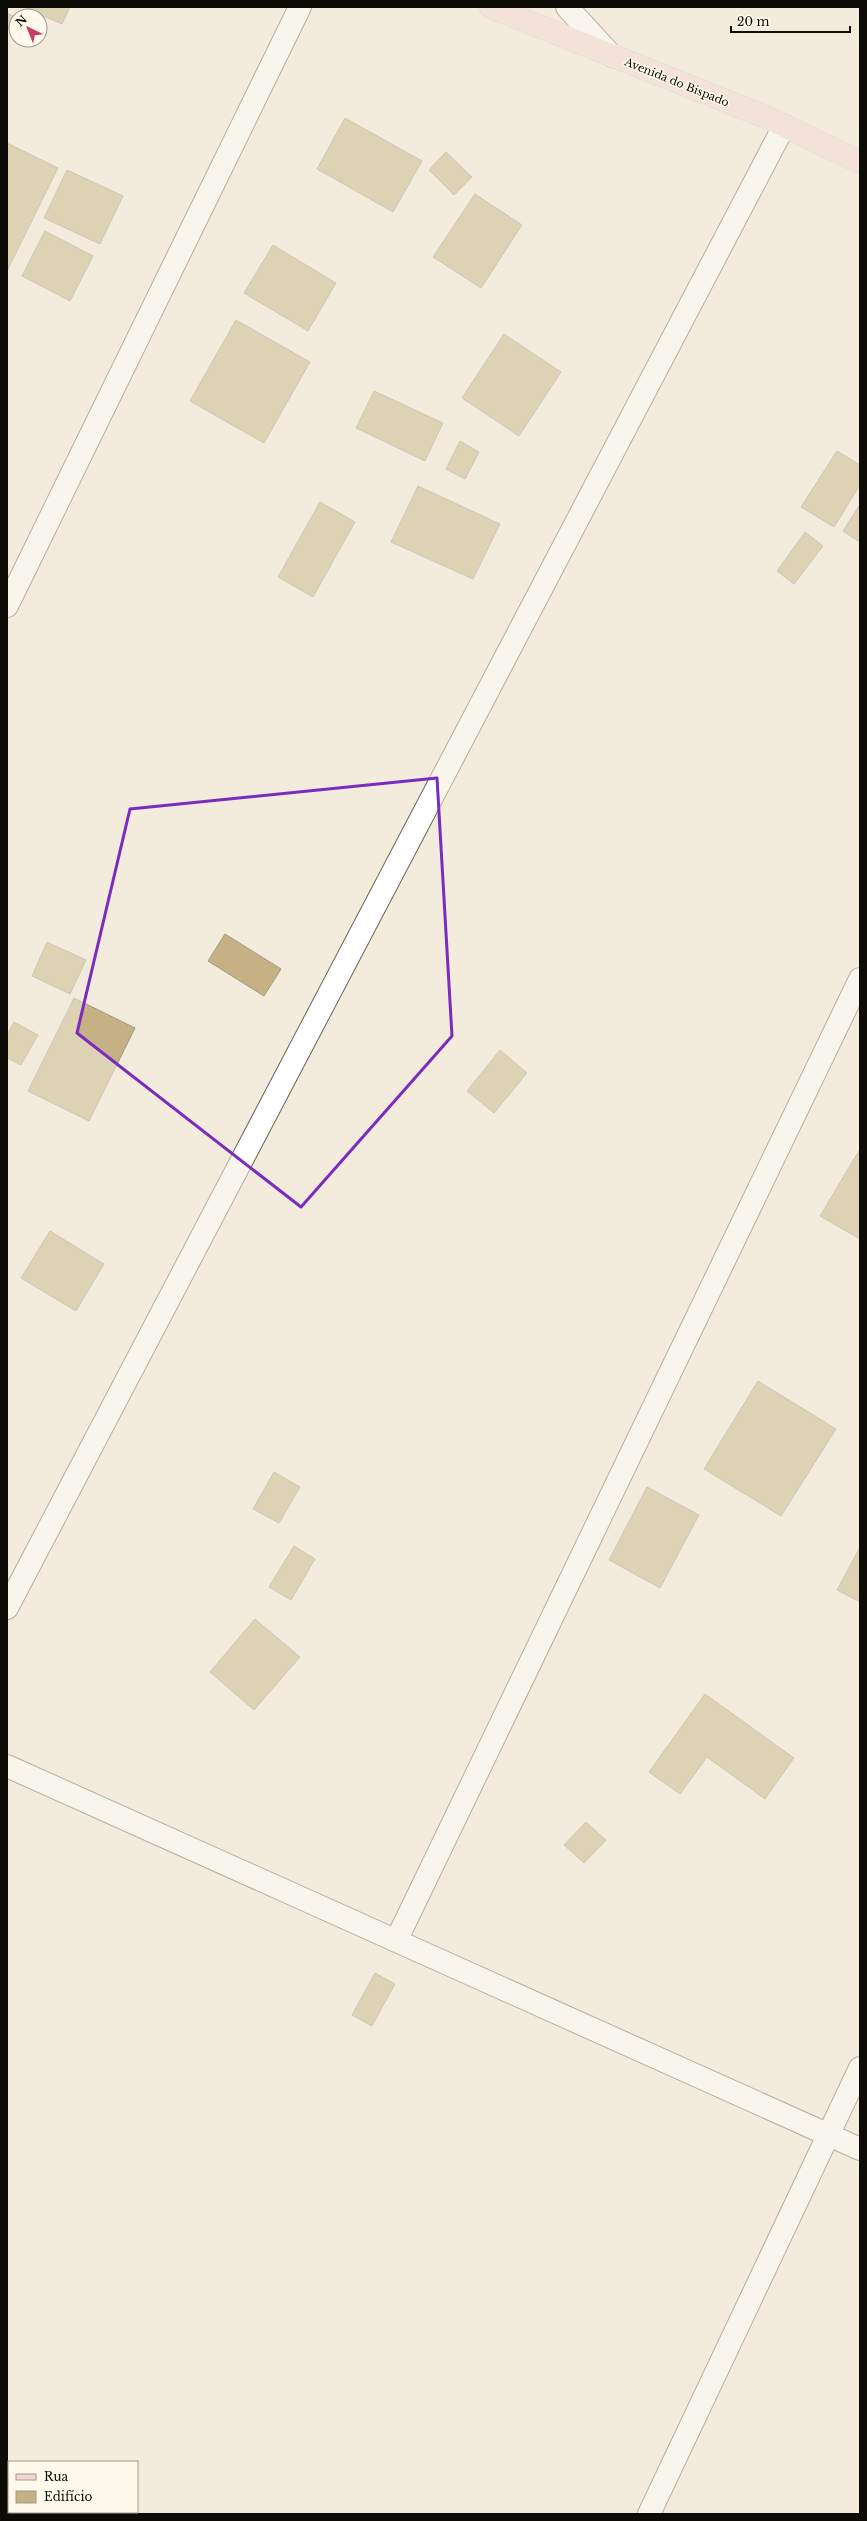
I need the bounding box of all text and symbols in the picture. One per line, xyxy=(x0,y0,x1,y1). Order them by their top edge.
north arrow xyxy=(8,8,48,48)
scale bar xyxy=(731,8,850,34)
text: N xyxy=(13,12,30,29)
text: 20 m xyxy=(737,14,769,29)
street label: Avenida do Bispado xyxy=(622,54,731,109)
legend xyxy=(8,2461,138,2513)
text: Rua xyxy=(44,2469,68,2484)
text: Edifício xyxy=(44,2489,92,2504)

